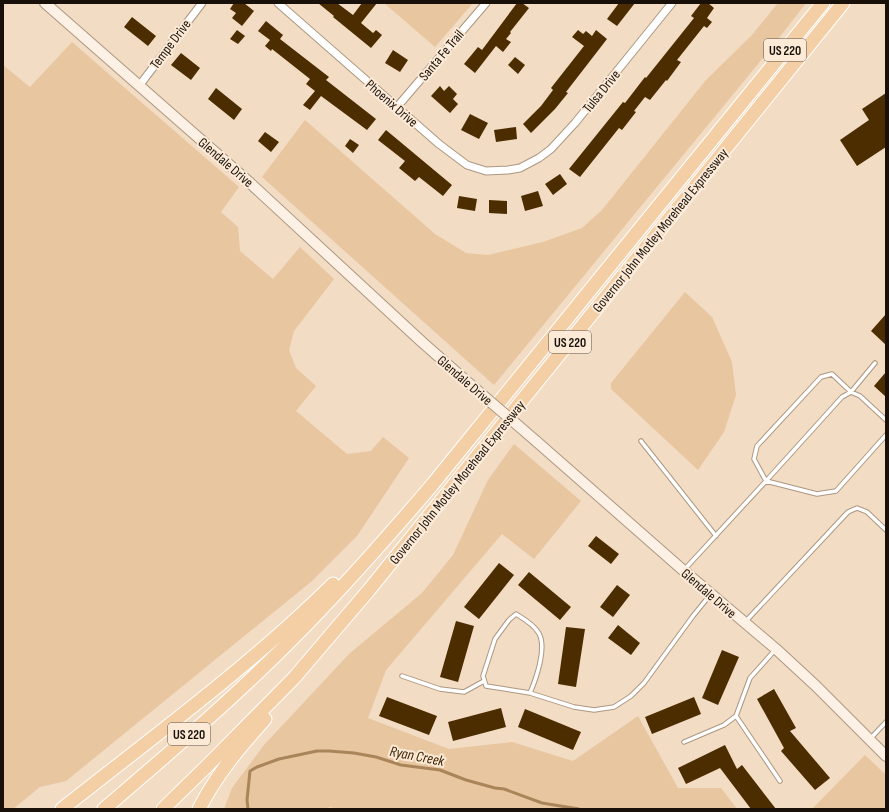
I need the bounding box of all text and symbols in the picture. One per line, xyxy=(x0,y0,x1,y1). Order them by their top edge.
street label: Tempe Drive xyxy=(146,16,194,72)
street label: Santa Fe Trail xyxy=(415,26,468,84)
road number: US 220 xyxy=(764,39,806,61)
street label: Tulsa Drive xyxy=(579,66,624,116)
street label: Phoenix Drive xyxy=(362,76,421,131)
street label: Glendale Drive xyxy=(195,134,257,191)
street label: Governor John Motley Morehead Expressway xyxy=(589,144,732,316)
road number: US 220 xyxy=(549,331,591,353)
street label: Glendale Drive xyxy=(434,352,496,409)
street label: Governor John Motley Morehead Expressway xyxy=(386,396,529,568)
street label: Glendale Drive xyxy=(678,565,740,622)
road number: US 220 xyxy=(168,723,210,745)
water label: Ryan Creek xyxy=(388,742,446,771)

